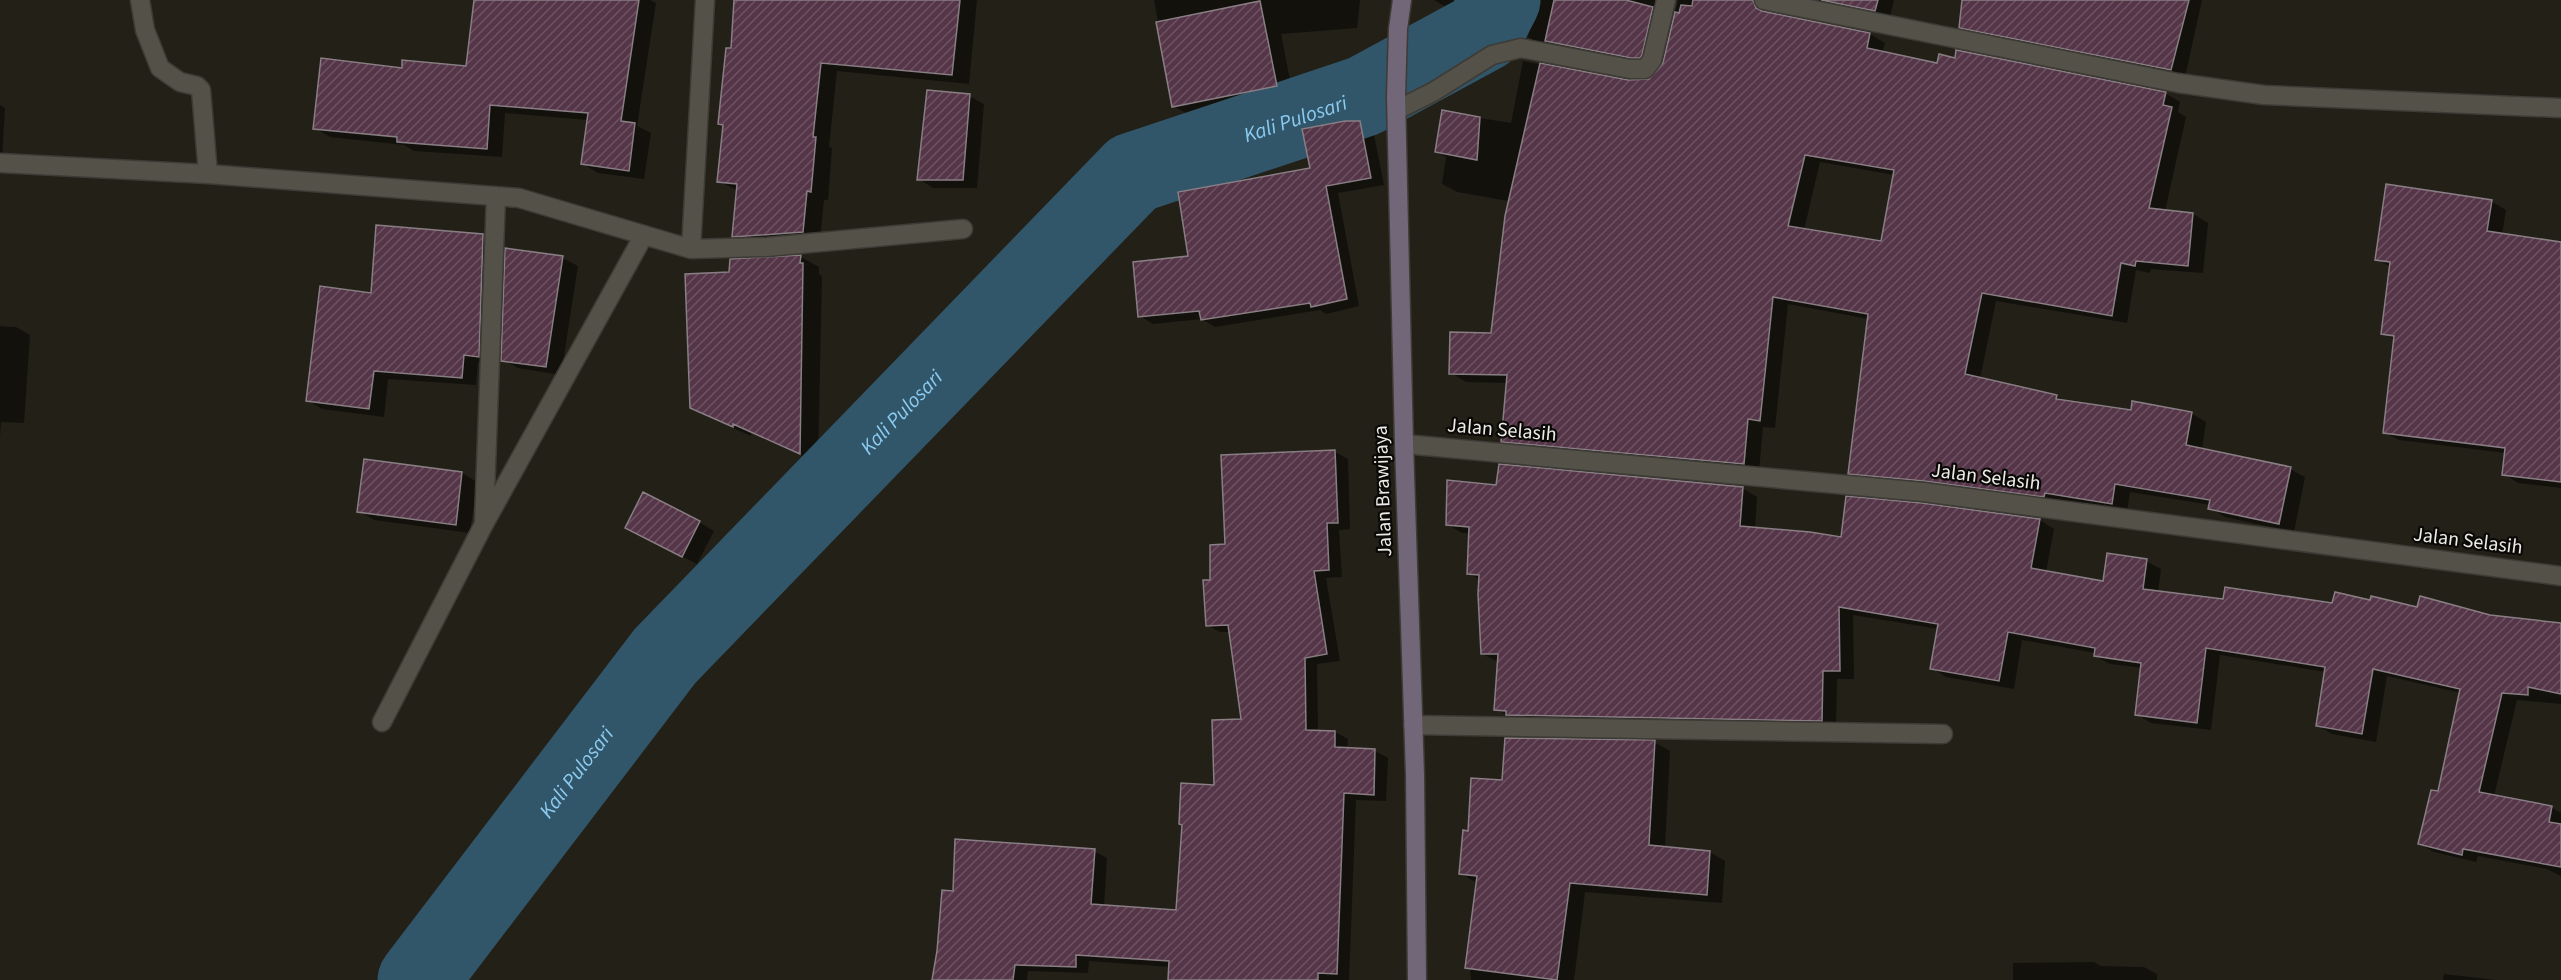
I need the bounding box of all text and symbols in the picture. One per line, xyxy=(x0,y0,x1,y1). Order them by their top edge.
water label: Kali Pulosari xyxy=(1239,87,1352,150)
water label: Kali Pulosari xyxy=(853,362,950,461)
street label: Jalan Selasih xyxy=(1446,411,1558,449)
street label: Jalan Brawijaya xyxy=(1367,425,1399,557)
street label: Jalan Selasih xyxy=(1930,456,2042,498)
street label: Jalan Selasih xyxy=(2412,520,2524,562)
water label: Kali Pulosari xyxy=(532,720,621,824)

